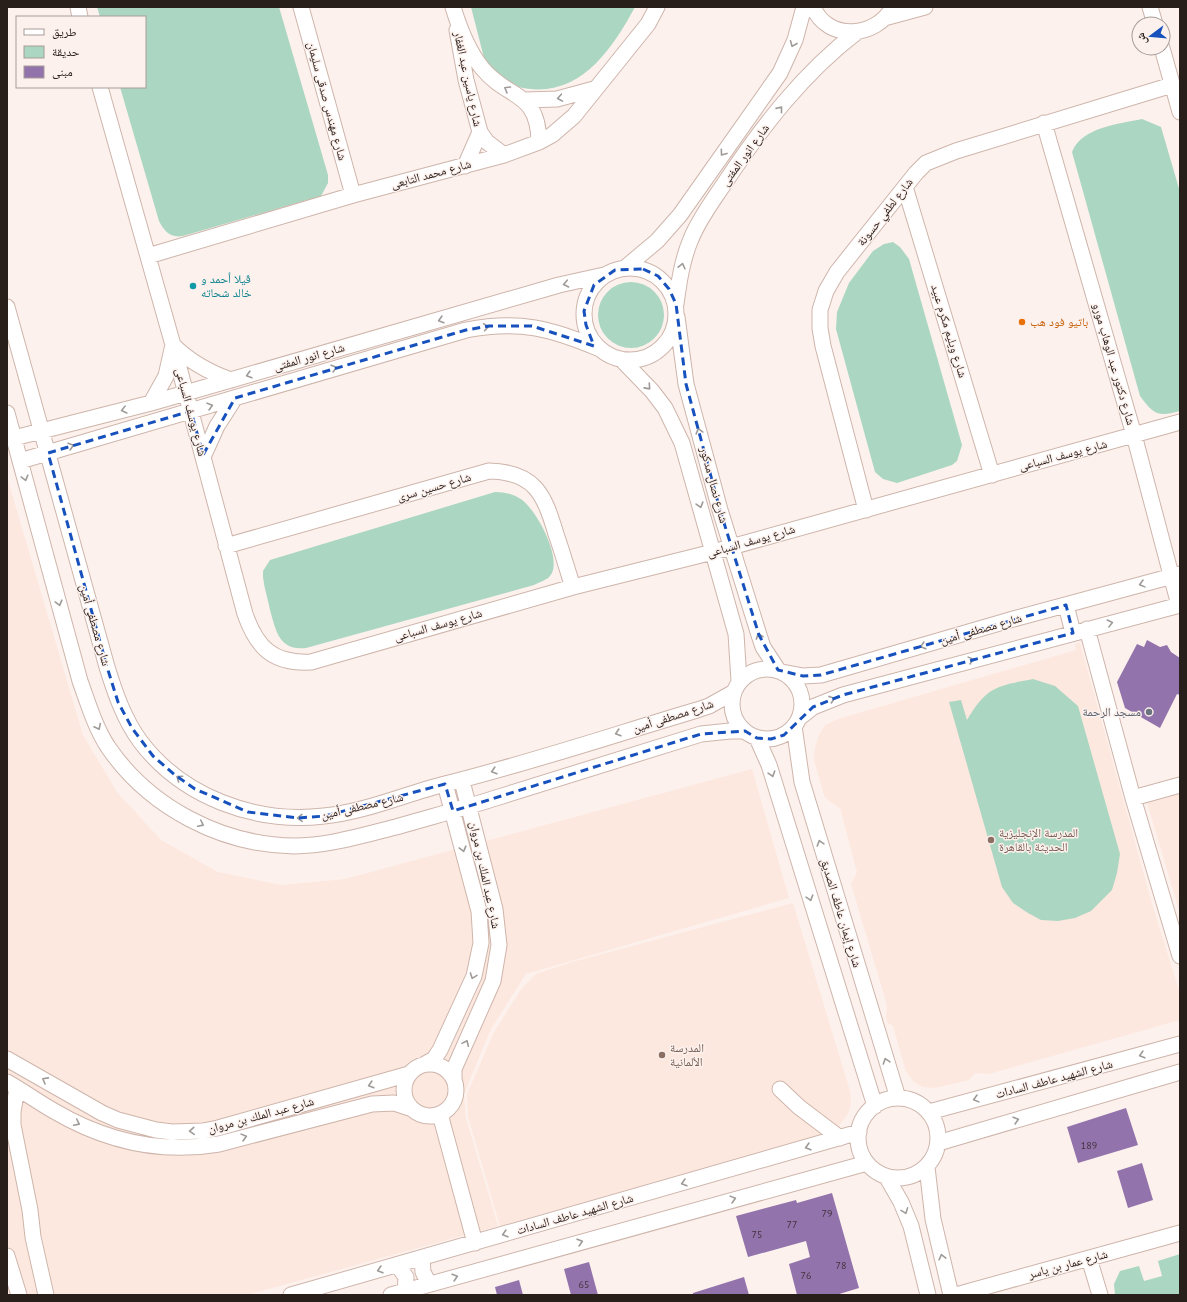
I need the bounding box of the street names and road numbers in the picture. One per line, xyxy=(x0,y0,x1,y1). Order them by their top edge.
street label: شارع ياسين عبد الغفار xyxy=(450,29,486,128)
street label: شارع مهندس صدقى سليمان xyxy=(303,40,351,162)
street label: شارع انور المفتى xyxy=(717,121,773,189)
street label: شارع محمد التابعى xyxy=(389,156,473,192)
street label: شارع لطفي حسونة xyxy=(853,175,918,251)
street label: شارع ويليم مكرم عبيد xyxy=(927,282,971,380)
street label: شارع دكتور عبد الوهاب مورو xyxy=(1089,301,1139,427)
street label: شارع انور المفتى xyxy=(272,339,346,375)
street label: شارع يوسف السباعى xyxy=(172,366,211,458)
street label: شارع يوسف السباعى xyxy=(1017,435,1109,474)
street label: شارع نصال مدكور xyxy=(696,444,732,525)
street label: شارع حسين سرى xyxy=(395,469,473,505)
street label: شارع يوسف السباعى xyxy=(705,521,797,561)
street label: شارع مصطفى أمين xyxy=(76,582,114,668)
street label: شارع يوسف السباعى xyxy=(392,605,484,645)
street label: شارع مصطفى أمين xyxy=(938,610,1024,648)
street label: شارع مصطفى أمين xyxy=(631,695,716,737)
street label: شارع مصطفى أمين xyxy=(319,789,405,823)
street label: شارع عبد الملك بن مروان xyxy=(466,820,504,930)
street label: شارع إيمان عاطف الصديق xyxy=(817,856,865,970)
street label: شارع الشهيد عاطف السادات xyxy=(994,1056,1114,1102)
street label: شارع عبد الملك بن مروان xyxy=(206,1093,316,1137)
street label: شارع الشهيد عاطف السادات xyxy=(515,1190,635,1238)
street label: شارع عمار بن ياسر xyxy=(1026,1246,1109,1283)

